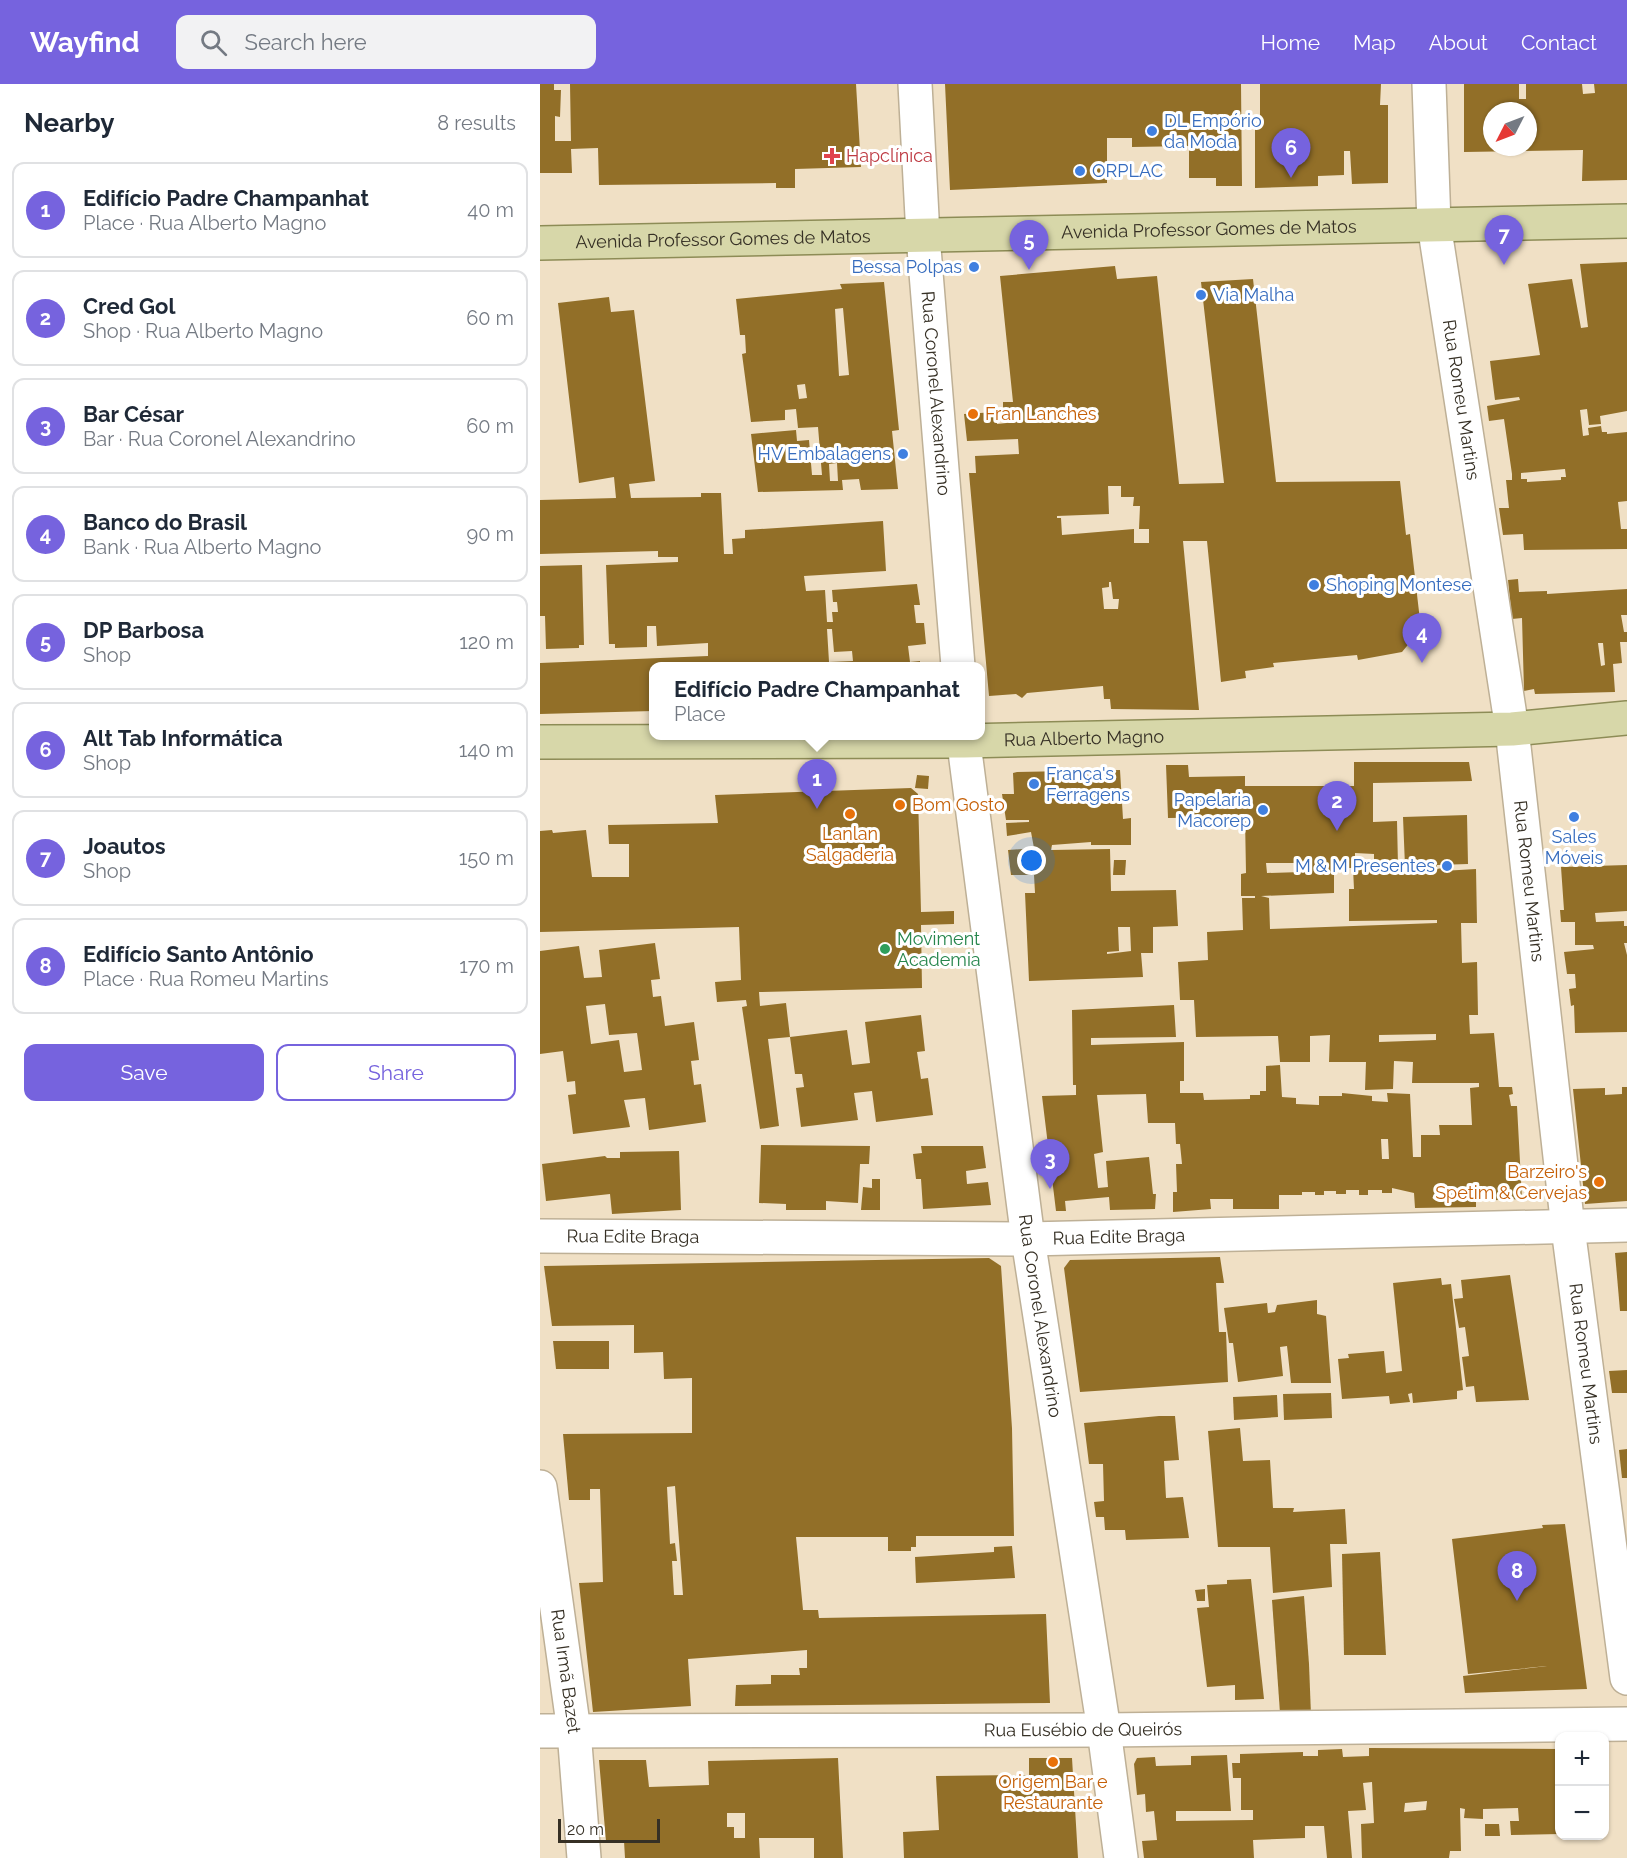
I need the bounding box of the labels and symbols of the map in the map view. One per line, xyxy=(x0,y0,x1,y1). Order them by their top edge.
north arrow xyxy=(1483,102,1537,156)
place label: DL Empório da Moda xyxy=(1164,110,1262,152)
marker: DL Empório da Moda xyxy=(1145,124,1159,138)
pin: 6 xyxy=(1272,128,1311,178)
place label: Hapclínica xyxy=(846,145,933,166)
marker: Hapclínica xyxy=(823,147,841,165)
place label: ORPLAC xyxy=(1092,160,1163,181)
marker: ORPLAC xyxy=(1073,164,1087,178)
street label: Avenida Professor Gomes de Matos xyxy=(1061,215,1357,242)
pin: 7 xyxy=(1484,216,1524,265)
pin: 5 xyxy=(1010,220,1048,270)
street label: Avenida Professor Gomes de Matos xyxy=(575,225,871,252)
place label: Bessa Polpas xyxy=(851,256,962,277)
marker: Bessa Polpas xyxy=(967,260,981,274)
place label: Via Malha xyxy=(1213,284,1294,305)
marker: Via Malha xyxy=(1194,288,1208,302)
street label: Rua Coronel Alexandrino xyxy=(918,290,955,497)
street label: Rua Romeu Martins xyxy=(1439,318,1484,482)
place label: Fran Lanches xyxy=(985,403,1097,424)
marker: Fran Lanches xyxy=(966,407,980,421)
place label: HV Embalagens xyxy=(758,443,891,464)
marker: HV Embalagens xyxy=(896,447,910,461)
place label: Shoping Montese xyxy=(1326,574,1472,595)
marker: Shoping Montese xyxy=(1307,578,1321,592)
pin: 4 xyxy=(1402,614,1442,663)
street label: Rua Alberto Magno xyxy=(1004,726,1165,750)
pin: 1 xyxy=(798,760,836,809)
place label: França's Ferragens xyxy=(1046,763,1130,805)
marker: França's Ferragens xyxy=(1027,777,1041,791)
pin: 2 xyxy=(1318,782,1356,831)
place label: Papelaria Macorep xyxy=(1174,789,1251,831)
place label: Bom Gosto xyxy=(912,794,1005,815)
marker: Bom Gosto xyxy=(893,798,907,812)
street label: Rua Romeu Martins xyxy=(1510,799,1549,963)
marker: Papelaria Macorep xyxy=(1256,803,1270,817)
marker: Lanlan Salgaderia xyxy=(843,807,857,821)
marker: Sales Móveis xyxy=(1567,810,1581,824)
place label: Lanlan Salgaderia xyxy=(806,823,894,865)
place label: Sales Móveis xyxy=(1545,826,1604,868)
your location xyxy=(1017,846,1046,875)
place label: M & M Presentes xyxy=(1295,855,1435,876)
marker: M & M Presentes xyxy=(1440,859,1454,873)
place label: Moviment Academia xyxy=(897,928,981,970)
marker: Moviment Academia xyxy=(878,942,892,956)
pin: 3 xyxy=(1030,1140,1070,1189)
place label: Barzeiro's Spetim & Cervejas xyxy=(1435,1161,1587,1203)
marker: Barzeiro's Spetim & Cervejas xyxy=(1592,1175,1606,1189)
street label: Rua Coronel Alexandrino xyxy=(1015,1213,1067,1419)
street label: Rua Edite Braga xyxy=(1052,1224,1186,1248)
street label: Rua Edite Braga xyxy=(567,1225,699,1247)
street label: Rua Romeu Martins xyxy=(1565,1282,1607,1446)
pin: 8 xyxy=(1498,1552,1536,1601)
street label: Rua Irmã Bazet xyxy=(547,1608,585,1735)
street label: Rua Eusébio de Queirós xyxy=(984,1718,1183,1740)
marker: Origem Bar e Restaurante xyxy=(1046,1755,1060,1769)
place label: Origem Bar e Restaurante xyxy=(998,1771,1108,1813)
scale bar xyxy=(558,1816,660,1844)

